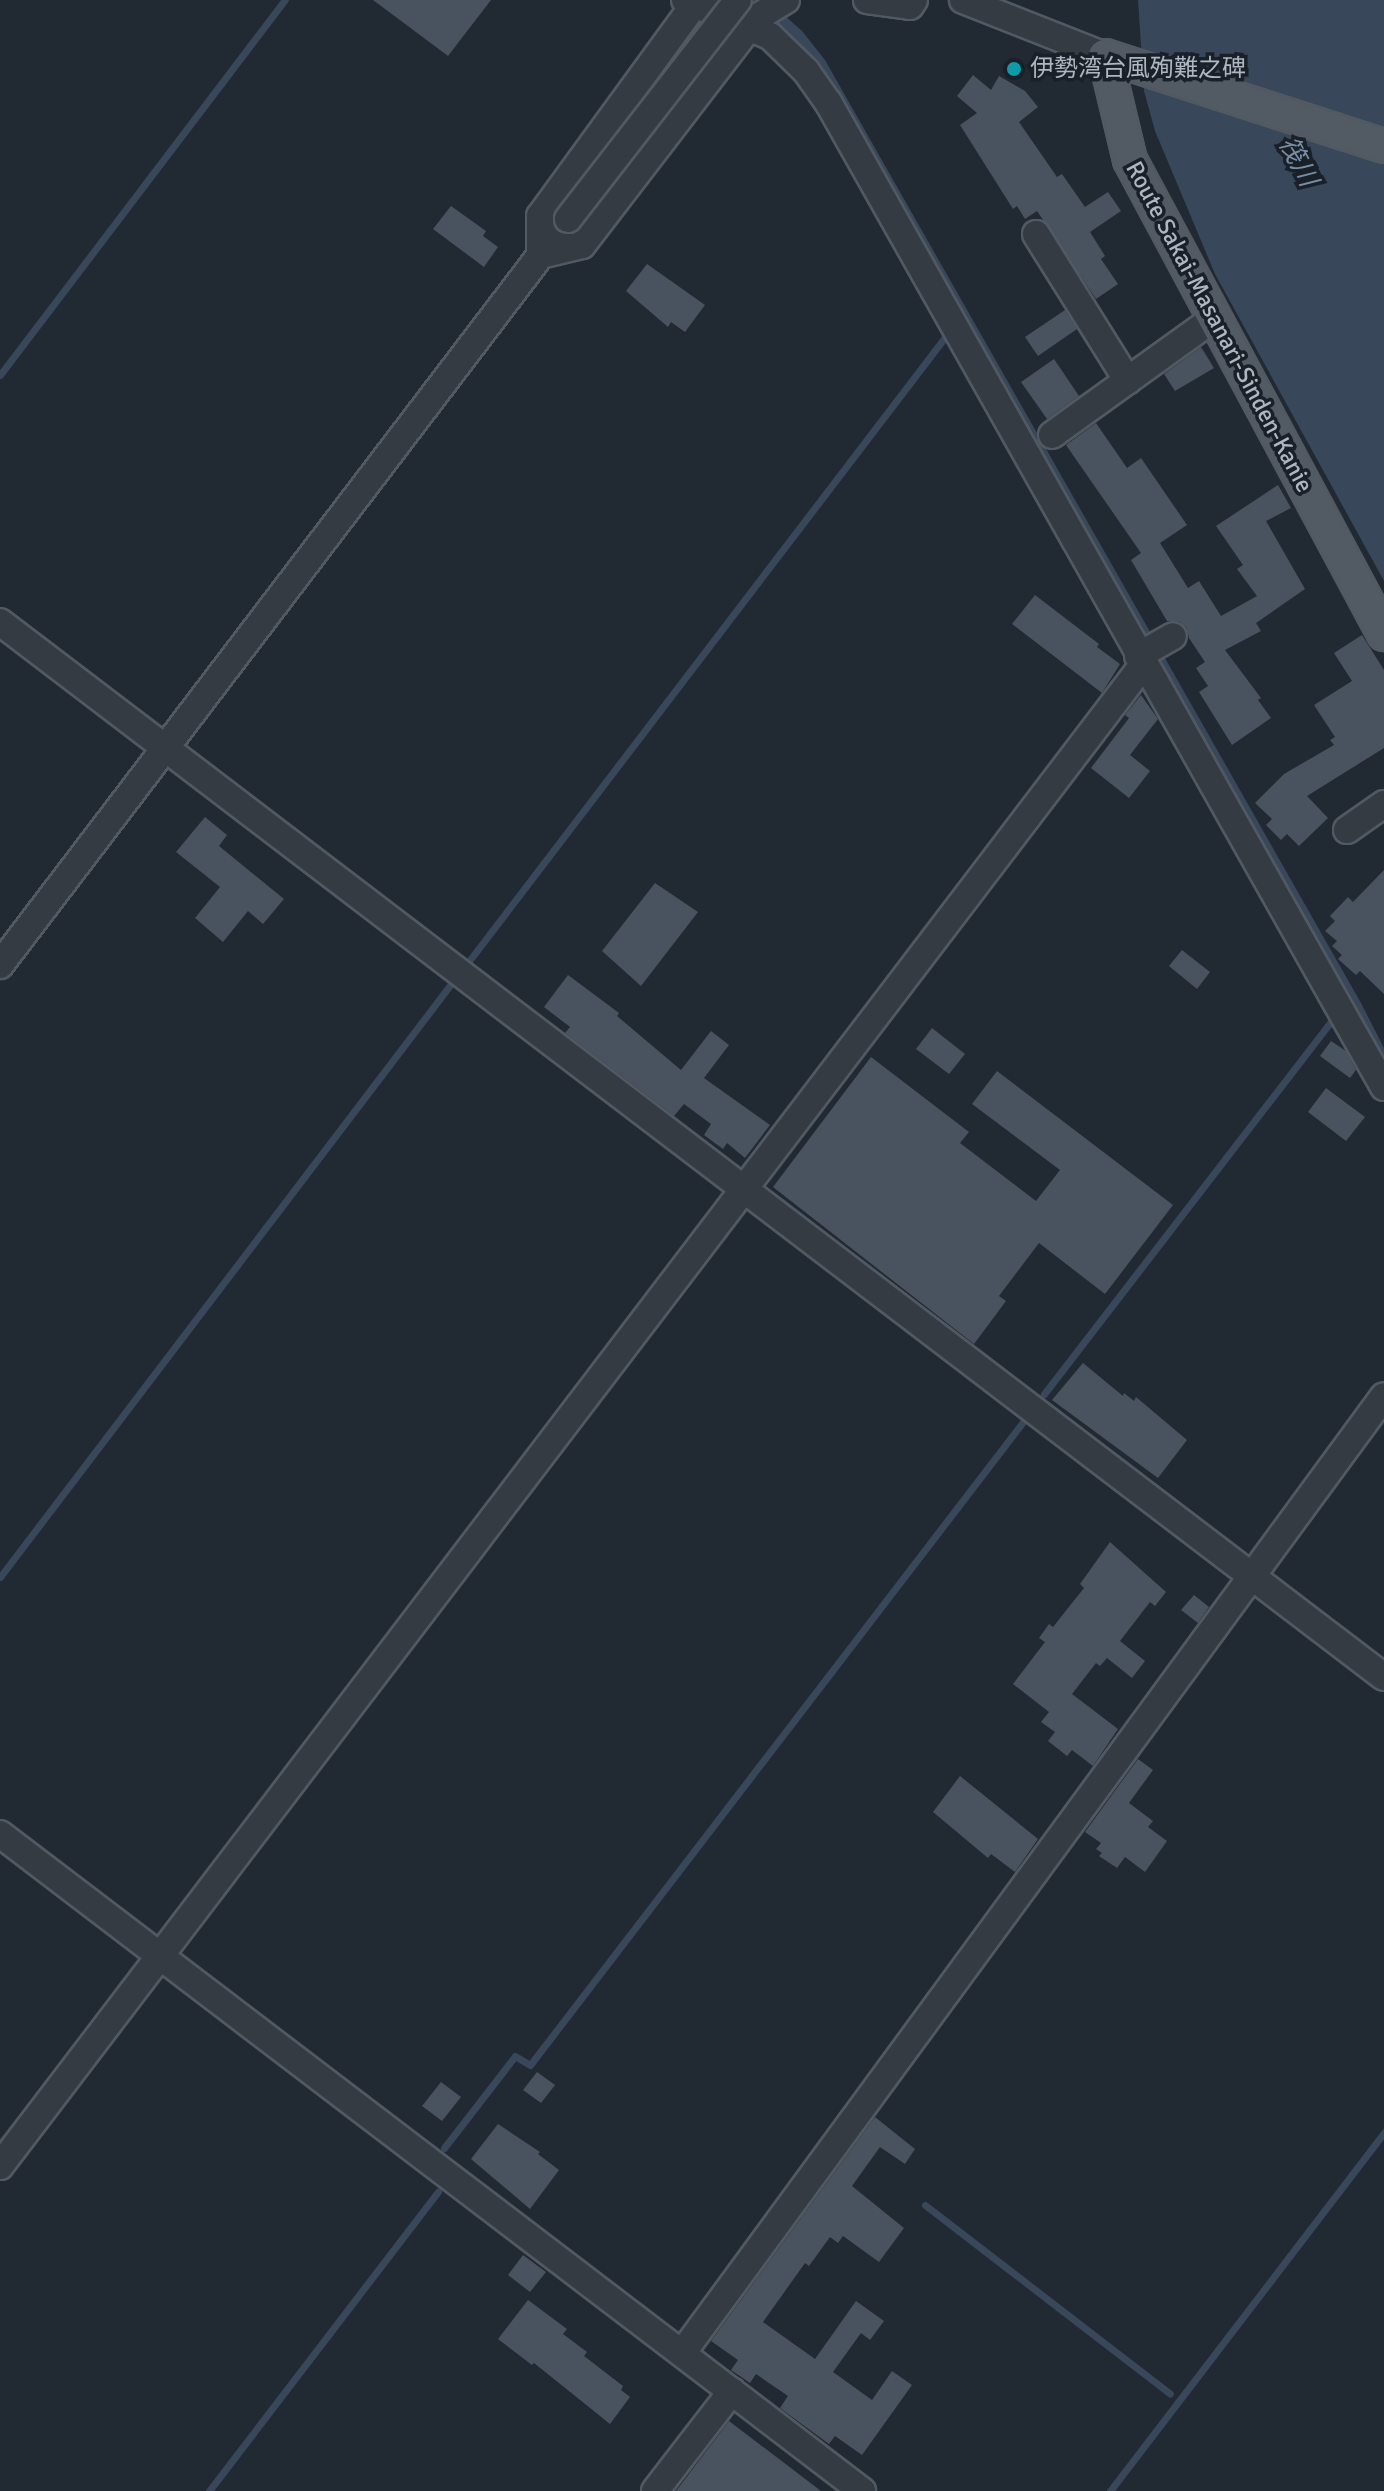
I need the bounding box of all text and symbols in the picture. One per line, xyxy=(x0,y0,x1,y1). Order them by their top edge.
place label: 伊勢湾台風殉難之碑 xyxy=(1030,55,1246,83)
marker: 伊勢湾台風殉難之碑 xyxy=(1005,60,1023,78)
water label: 筏川 xyxy=(1271,132,1323,192)
street label: Route Sakai-Masanari-Sinden-Kanie xyxy=(1119,157,1319,497)

